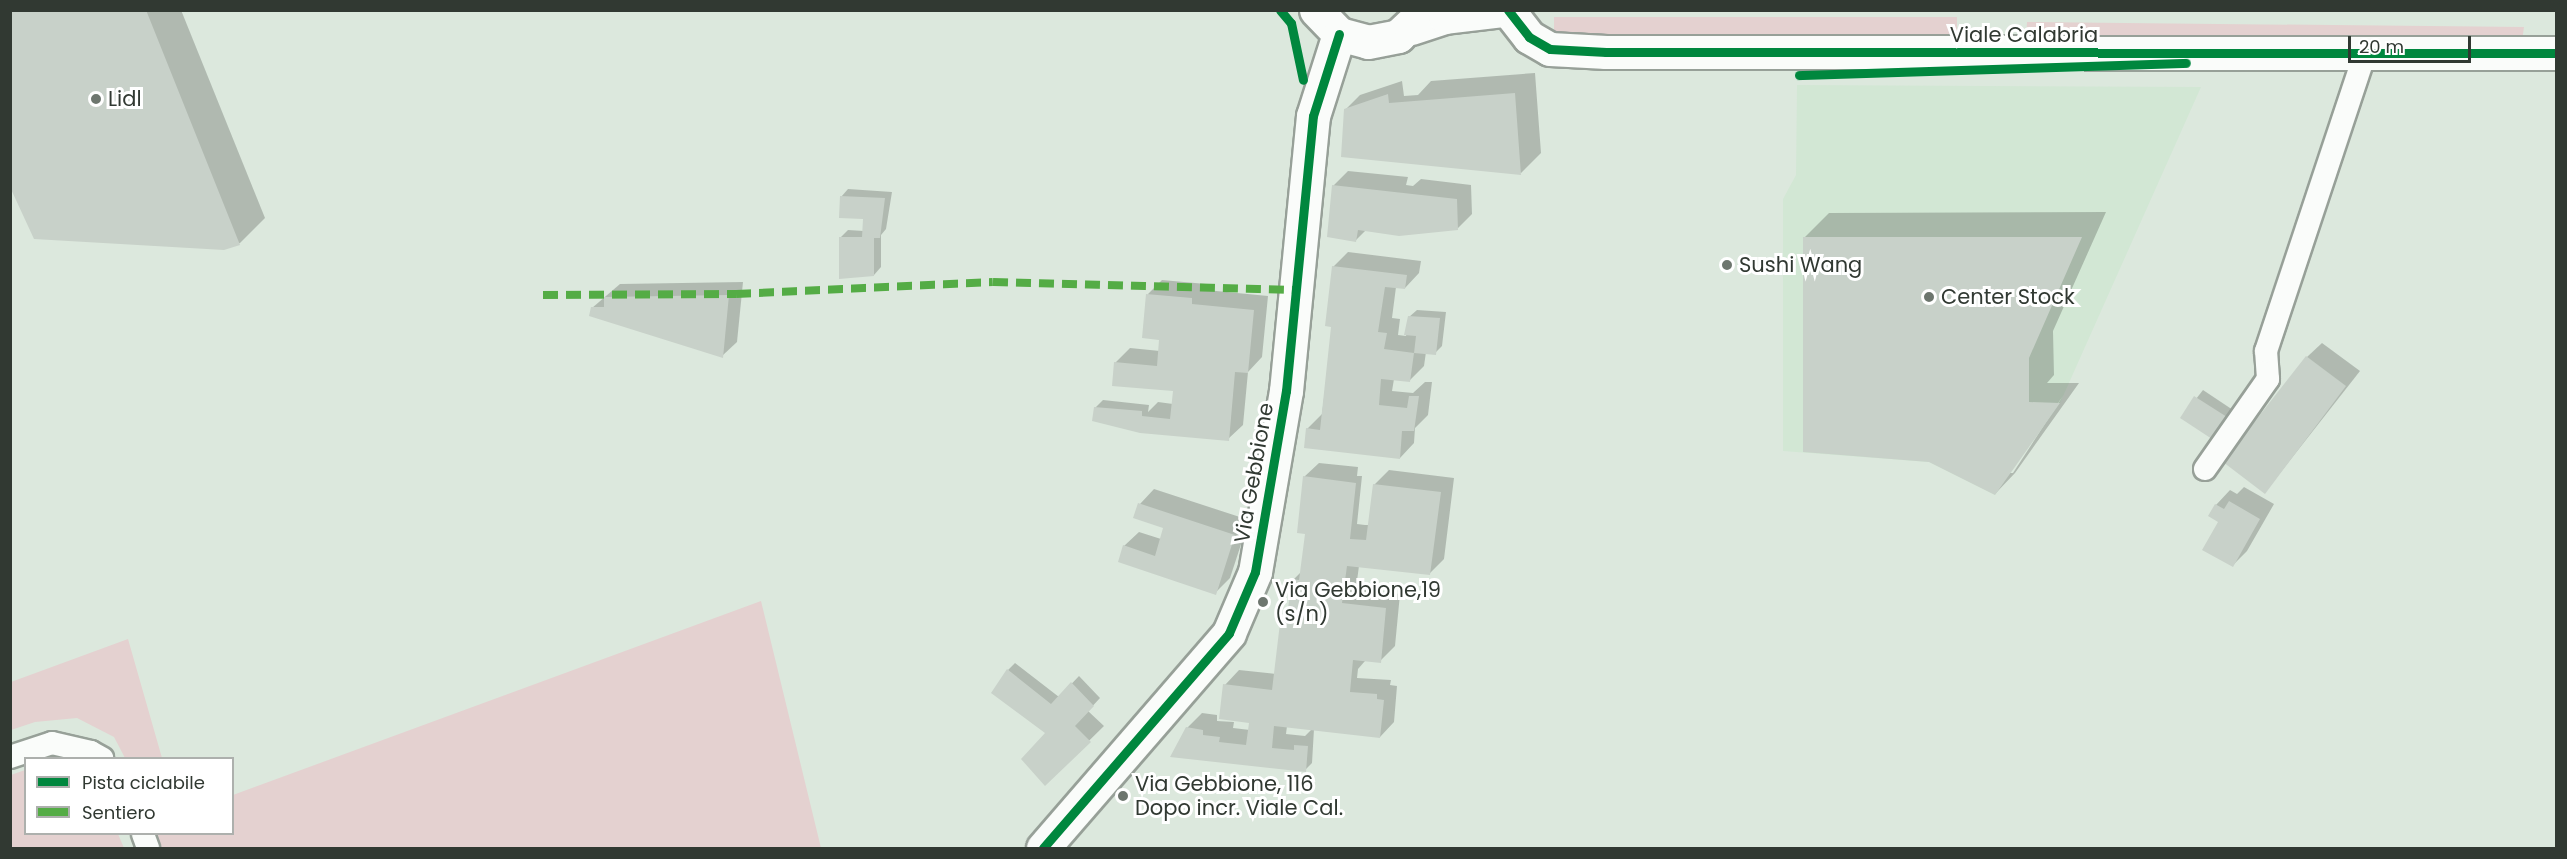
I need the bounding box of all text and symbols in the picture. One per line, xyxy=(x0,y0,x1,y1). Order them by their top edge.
street label: Viale Calabria xyxy=(1950,22,2098,48)
scale bar xyxy=(2351,24,2474,62)
text: 20 m xyxy=(2359,34,2404,59)
place label: Lidl xyxy=(108,86,142,112)
marker: Lidl xyxy=(89,92,103,106)
place label: Sushi Wang xyxy=(1739,252,1862,278)
marker: Sushi Wang xyxy=(1720,258,1734,272)
place label: Center Stock xyxy=(1941,284,2075,310)
marker: Center Stock xyxy=(1922,290,1936,304)
street label: Via Gebbione xyxy=(1229,401,1279,545)
place label: Via Gebbione,19 (s/n) xyxy=(1275,577,1441,627)
marker: Via Gebbione,19 (s/n) xyxy=(1256,595,1270,609)
legend xyxy=(24,757,234,835)
text: Pista ciclabile xyxy=(82,770,205,795)
place label: Via Gebbione, 116 Dopo incr. Viale Cal. xyxy=(1135,771,1343,821)
marker: Via Gebbione, 116 Dopo incr. Viale Cal. xyxy=(1116,789,1130,803)
text: Sentiero xyxy=(82,800,156,825)

